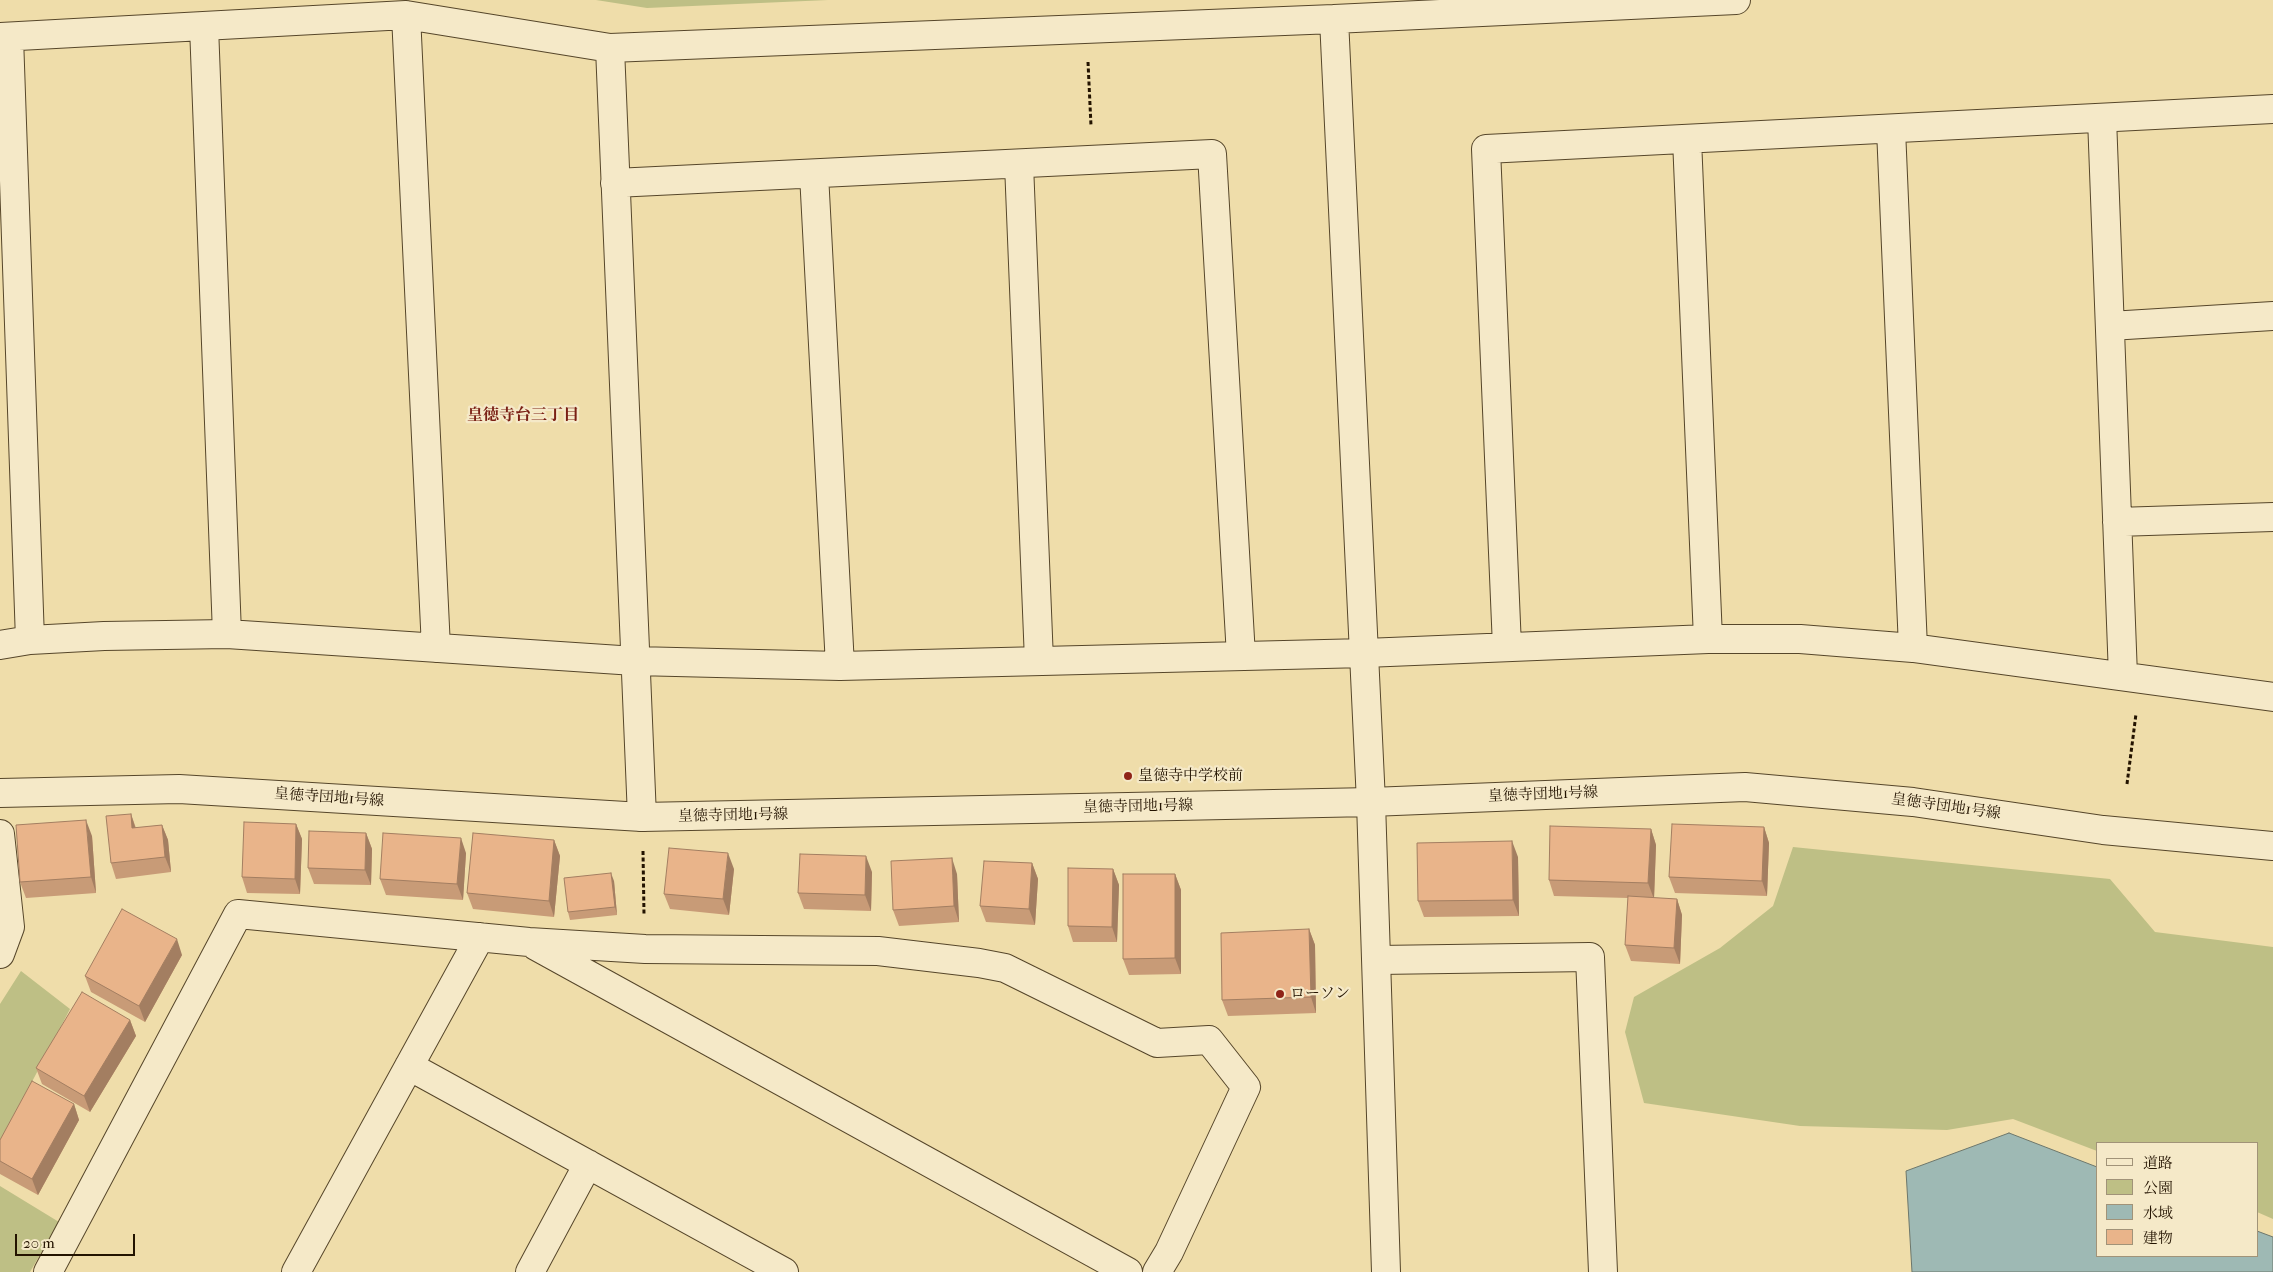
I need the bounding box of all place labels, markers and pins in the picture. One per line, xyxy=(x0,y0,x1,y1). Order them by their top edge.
place label: 皇徳寺中学校前 xyxy=(1138,767,1243,785)
marker: 皇徳寺中学校前 xyxy=(1122,770,1134,782)
place label: ローソン xyxy=(1290,985,1350,1003)
marker: ローソン xyxy=(1274,988,1286,1000)

